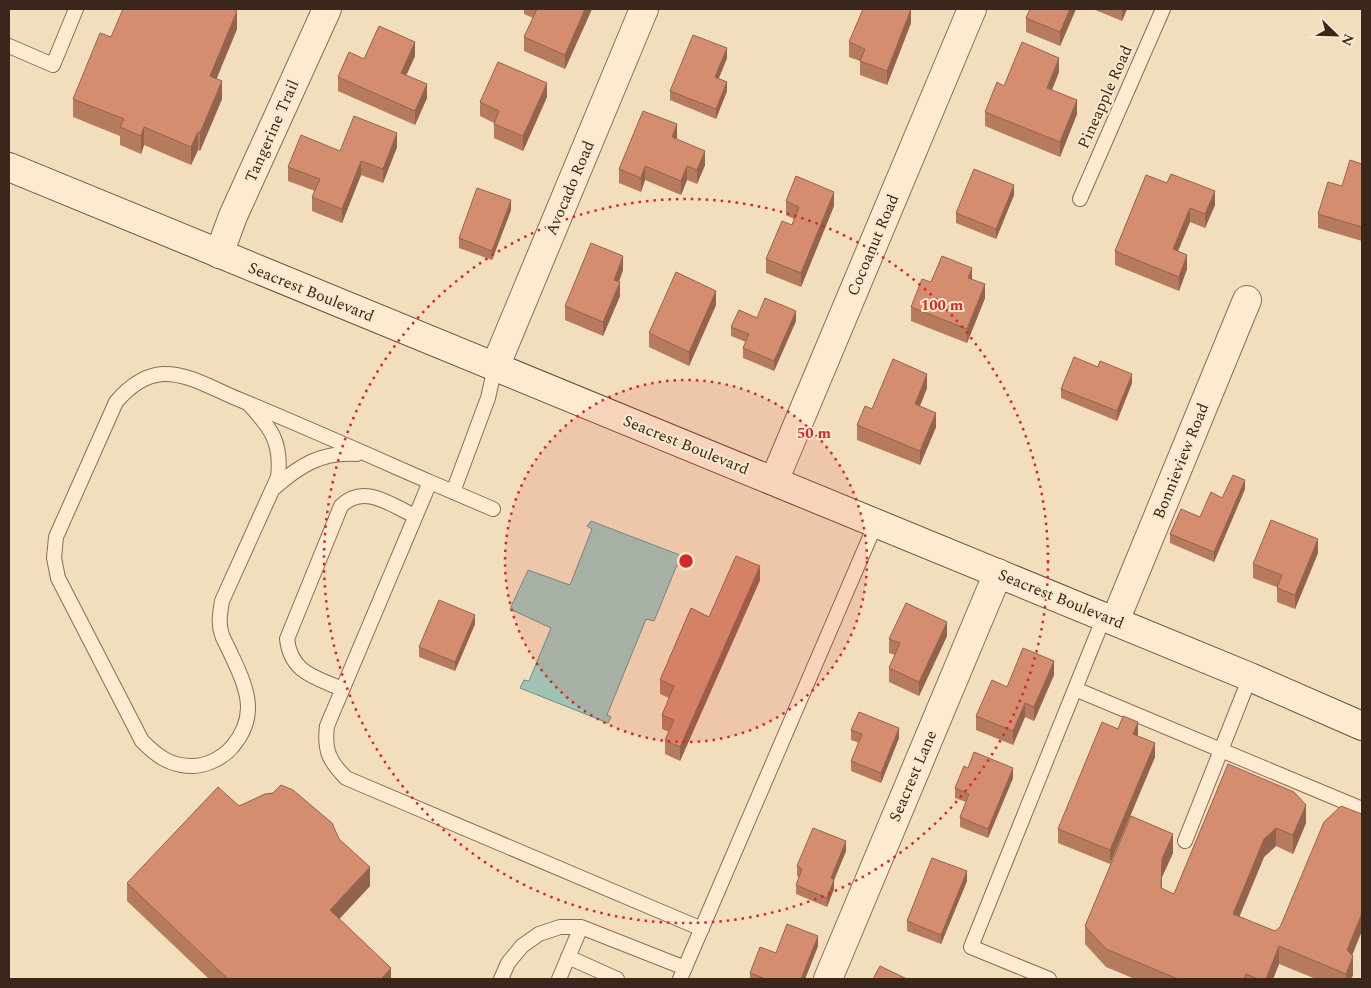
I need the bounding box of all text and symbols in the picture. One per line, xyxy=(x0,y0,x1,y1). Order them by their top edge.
north arrow xyxy=(1311,10,1361,60)
text: N xyxy=(1336,31,1359,49)
street label: Pineapple Road xyxy=(1071,41,1139,153)
street label: Tangerine Trail xyxy=(239,76,305,186)
street label: Avocado Road xyxy=(539,137,601,239)
street label: Cocoanut Road xyxy=(841,190,905,300)
street label: Seacrest Boulevard xyxy=(244,256,378,328)
text: 100 m xyxy=(921,294,964,317)
street label: Bonnieview Road xyxy=(1147,399,1215,523)
street label: Seacrest Boulevard xyxy=(619,409,753,481)
text: 50 m xyxy=(797,422,832,445)
centre of rings xyxy=(677,552,695,570)
street label: Seacrest Boulevard xyxy=(994,563,1128,635)
street label: Seacrest Lane xyxy=(883,726,943,826)

